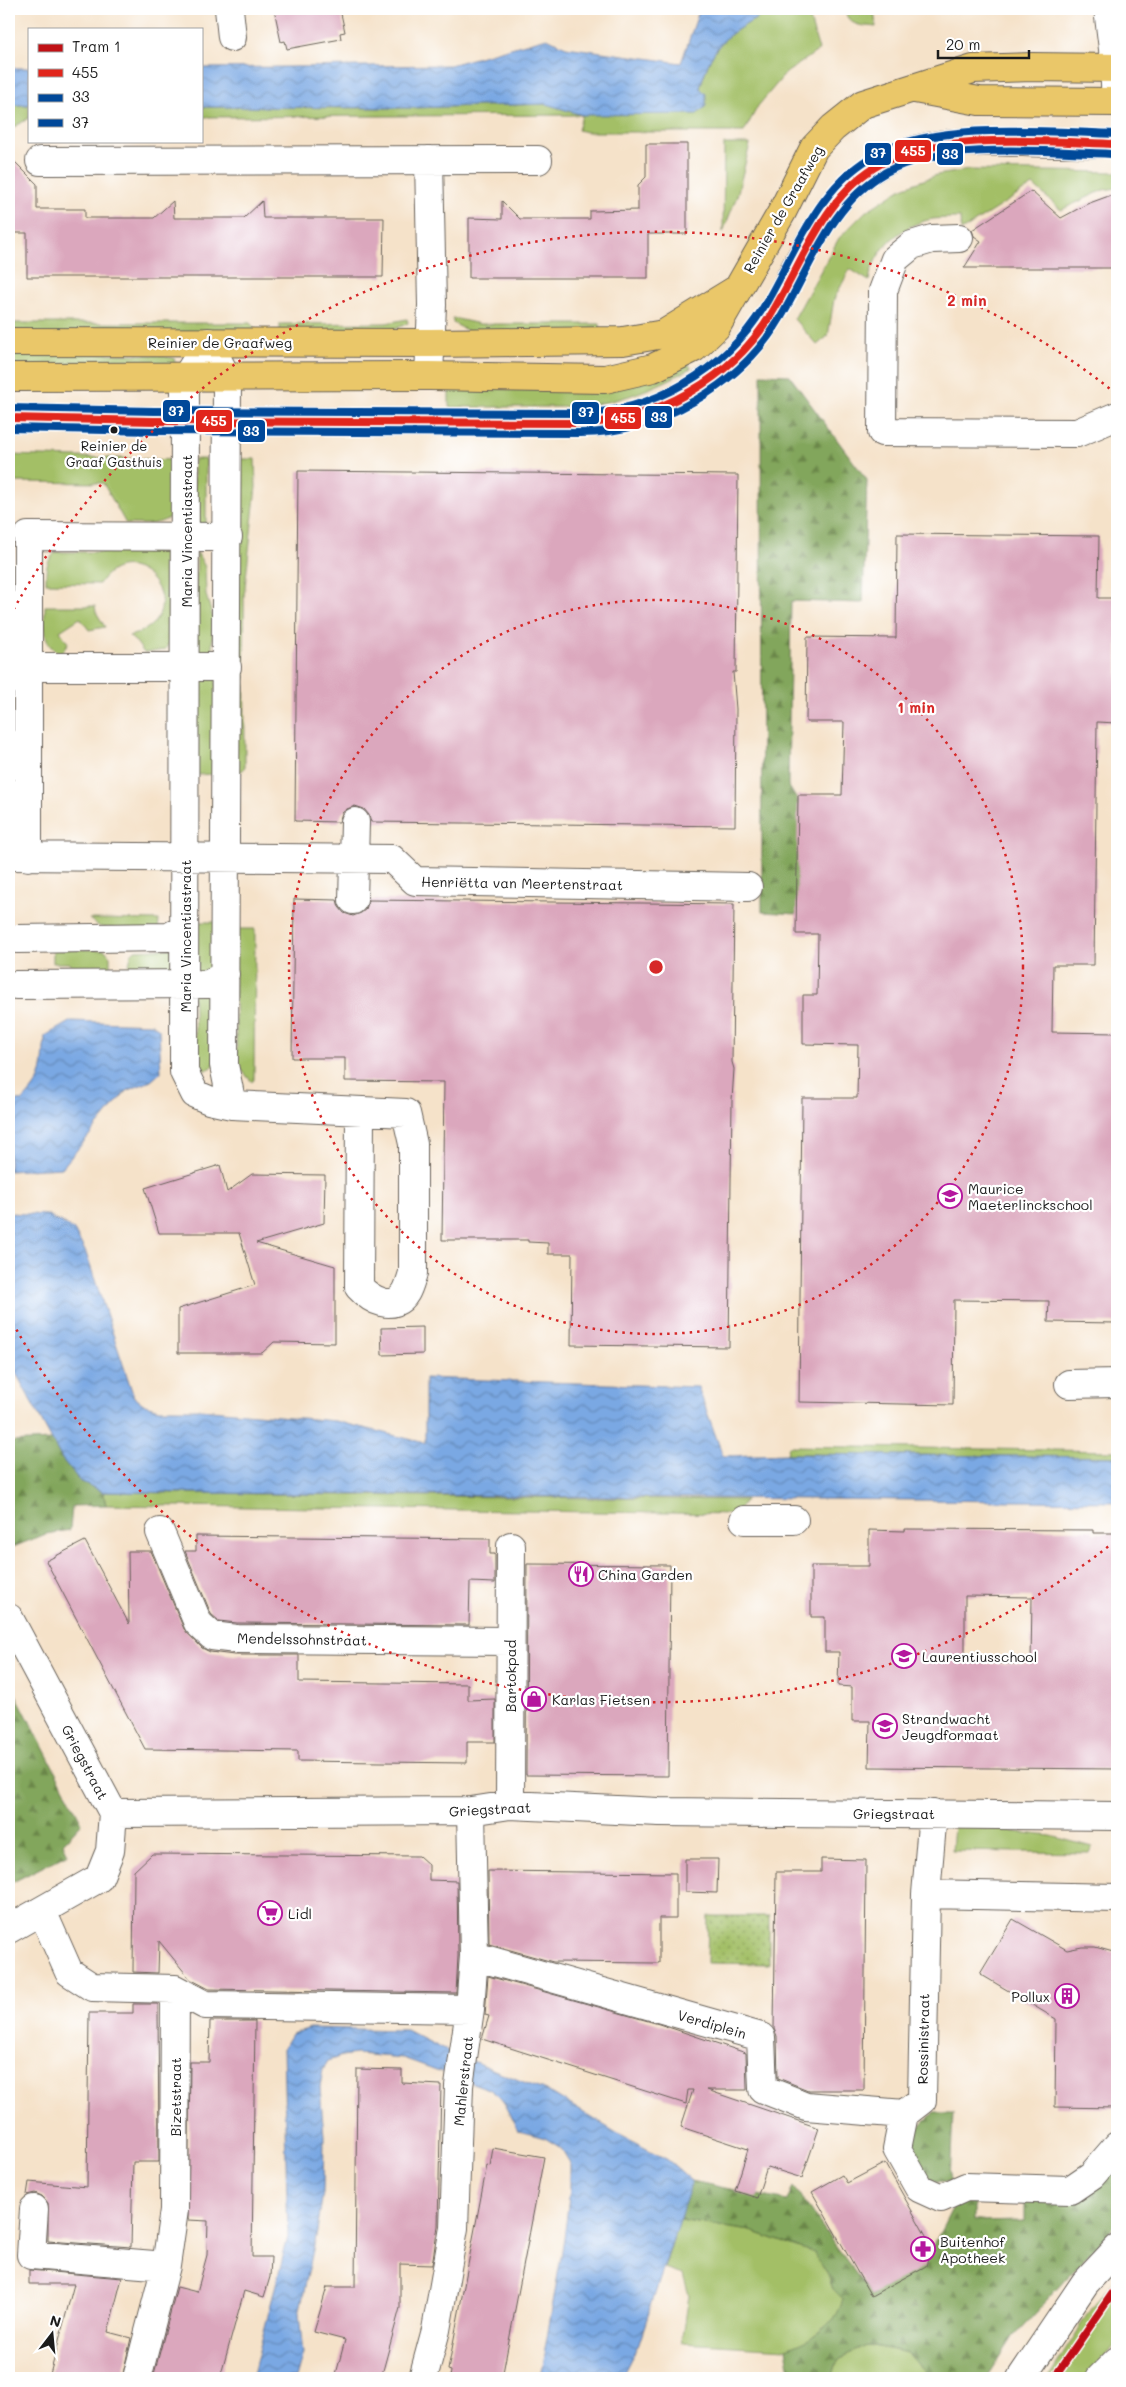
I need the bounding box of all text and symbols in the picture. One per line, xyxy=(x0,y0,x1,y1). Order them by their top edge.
legend xyxy=(28,28,202,142)
scale bar xyxy=(938,28,1030,60)
text: 20 m xyxy=(946,34,980,54)
text: Tram 1 xyxy=(72,36,121,56)
text: 455 xyxy=(72,62,98,82)
text: 33 xyxy=(72,86,90,106)
text: 37 xyxy=(72,112,89,132)
line badge: 455 xyxy=(894,139,932,163)
text: 455 xyxy=(900,141,926,160)
street label: Reinier de Graafweg xyxy=(739,142,827,276)
line badge: 37 xyxy=(864,142,892,166)
line badge: 33 xyxy=(936,142,964,166)
text: 37 xyxy=(870,143,886,162)
text: 33 xyxy=(942,144,958,163)
text: 2 min xyxy=(947,290,987,310)
street label: Reinier de Graafweg xyxy=(148,333,292,352)
line badge: 37 xyxy=(162,399,191,423)
text: 37 xyxy=(168,401,184,420)
line badge: 37 xyxy=(571,401,600,425)
text: 37 xyxy=(578,402,594,421)
line badge: 33 xyxy=(644,405,673,429)
line badge: 455 xyxy=(604,406,642,430)
text: 33 xyxy=(651,407,667,426)
text: 455 xyxy=(610,408,636,427)
line badge: 455 xyxy=(195,409,233,433)
text: 455 xyxy=(201,411,227,430)
line badge: 33 xyxy=(237,419,266,443)
text: 33 xyxy=(243,421,259,440)
marker: Reinier de Graaf Gasthuis xyxy=(109,425,119,435)
place label: Reinier de Graaf Gasthuis xyxy=(66,437,162,470)
street label: Maria Vincentiastraat xyxy=(177,455,196,607)
text: 1 min xyxy=(897,697,935,717)
street label: Maria Vincentiastraat xyxy=(176,860,195,1012)
street label: Henriëtta van Meertenstraat xyxy=(421,872,623,894)
centre of rings xyxy=(647,958,665,976)
place label: Maurice Maeterlinckschool xyxy=(968,1179,1093,1214)
school or university icon: Maurice Maeterlinckschool xyxy=(937,1183,963,1209)
restaurant icon: China Garden xyxy=(568,1561,594,1587)
place label: China Garden xyxy=(598,1565,693,1584)
street label: Mendelssohnstraat xyxy=(237,1628,367,1650)
street label: Bartokpad xyxy=(501,1640,520,1712)
school or university icon: Laurentiusschool xyxy=(891,1643,917,1669)
place label: Laurentiusschool xyxy=(922,1647,1037,1666)
shop icon: Karlas Fietsen xyxy=(521,1686,547,1712)
place label: Karlas Fietsen xyxy=(552,1690,650,1709)
place label: Strandwacht Jeugdformaat xyxy=(902,1709,999,1744)
school or university icon: Strandwacht Jeugdformaat xyxy=(872,1713,898,1739)
street label: Griegstraat xyxy=(57,1721,113,1803)
street label: Griegstraat xyxy=(449,1797,531,1821)
street label: Griegstraat xyxy=(853,1804,935,1823)
supermarket icon: Lidl xyxy=(257,1900,283,1926)
place label: Lidl xyxy=(288,1904,312,1923)
building icon: Pollux xyxy=(1054,1983,1080,2009)
place label: Pollux xyxy=(1011,1987,1050,2006)
street label: Rossinistraat xyxy=(913,1993,933,2085)
street label: Verdiplein xyxy=(675,2005,749,2043)
street label: Mahlerstraat xyxy=(449,2035,477,2127)
street label: Bizetstraat xyxy=(166,2057,185,2137)
place label: Buitenhof Apotheek xyxy=(940,2232,1005,2267)
pharmacy icon: Buitenhof Apotheek xyxy=(910,2236,936,2262)
north arrow xyxy=(28,2310,78,2360)
text: N xyxy=(48,2310,63,2332)

